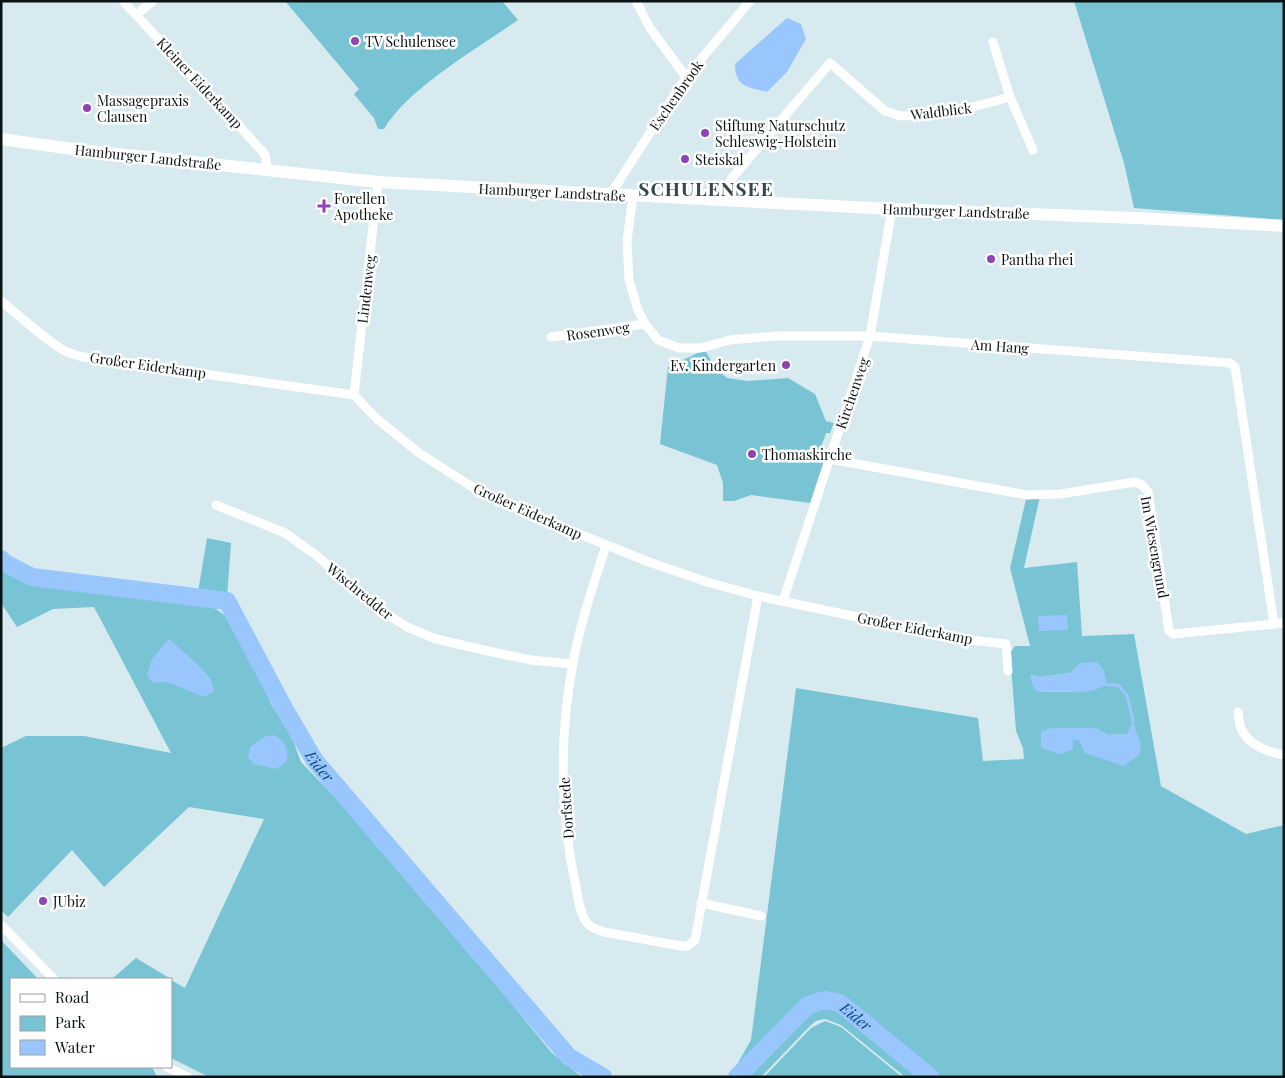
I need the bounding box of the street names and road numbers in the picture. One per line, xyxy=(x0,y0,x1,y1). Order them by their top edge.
street label: Kleiner Eiderkamp xyxy=(153,33,247,133)
street label: Eschenbrook xyxy=(645,56,707,134)
street label: Waldblick xyxy=(908,98,973,124)
street label: Hamburger Landstraße xyxy=(74,140,222,174)
street label: Hamburger Landstraße xyxy=(478,179,626,205)
street label: Hamburger Landstraße xyxy=(882,199,1030,223)
street label: Lindenweg xyxy=(352,253,380,325)
street label: Rosenweg xyxy=(565,317,631,345)
street label: Am Hang xyxy=(969,334,1030,358)
street label: Großer Eiderkamp xyxy=(89,347,207,383)
street label: Kirchenweg xyxy=(831,354,873,431)
street label: Großer Eiderkamp xyxy=(471,479,585,543)
street label: Im Wiesengrund xyxy=(1137,494,1173,600)
street label: Wischredder xyxy=(322,558,398,624)
street label: Großer Eiderkamp xyxy=(856,608,974,648)
street label: Dorfstede xyxy=(554,776,578,840)

